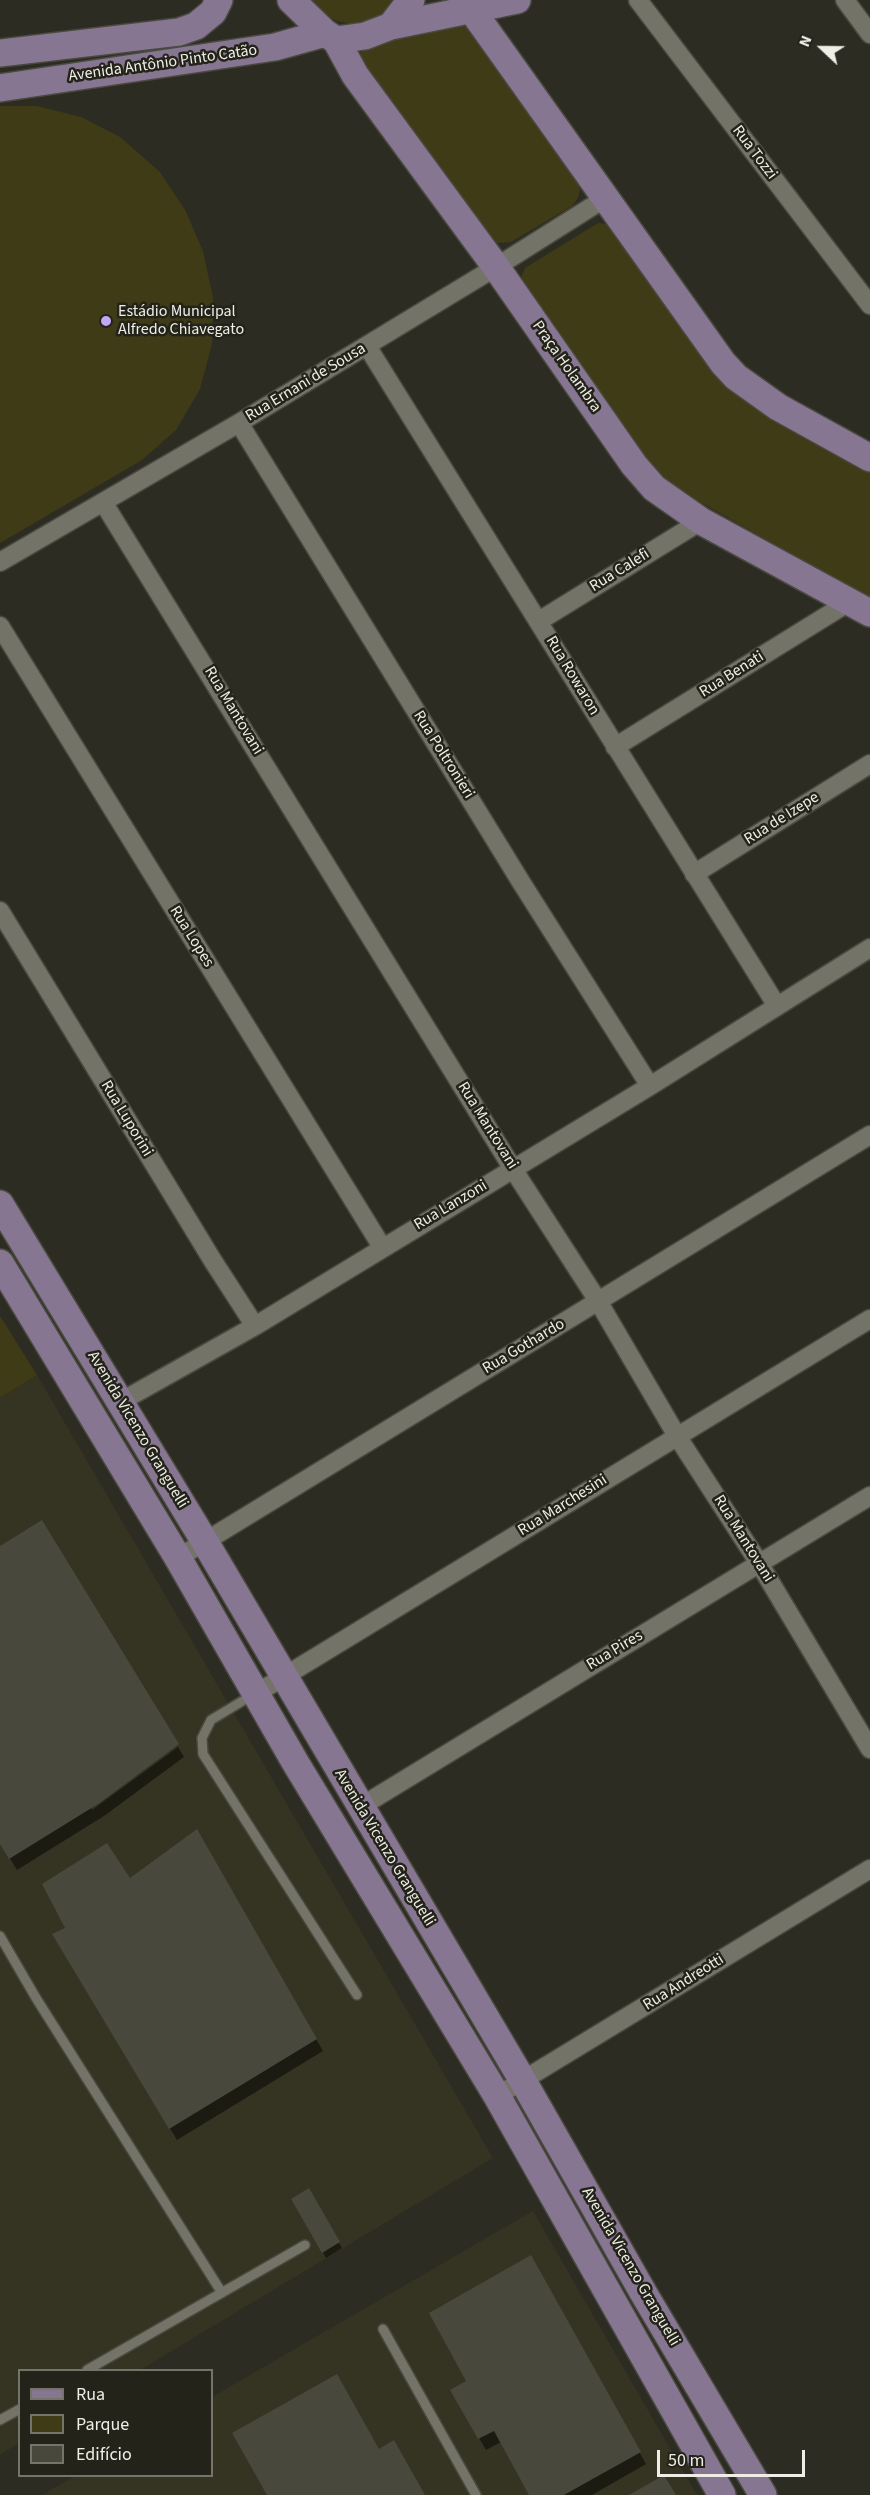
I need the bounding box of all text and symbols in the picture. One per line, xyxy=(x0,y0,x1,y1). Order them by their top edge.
north arrow xyxy=(792,18,852,78)
text: N xyxy=(793,32,817,50)
street label: Avenida Antônio Pinto Catão xyxy=(67,41,259,87)
street label: Rua Tozzi xyxy=(727,122,781,184)
place label: Estádio Municipal Alfredo Chiavegato xyxy=(118,302,244,340)
marker: Estádio Municipal Alfredo Chiavegato xyxy=(99,314,113,328)
street label: Praça Holambra xyxy=(527,318,605,416)
street label: Rua Ernani de Sousa xyxy=(243,340,369,426)
street label: Rua Calefi xyxy=(587,545,653,597)
street label: Rua Rowaron xyxy=(541,633,603,719)
street label: Rua Benati xyxy=(696,648,768,702)
street label: Rua Mantovani xyxy=(199,664,267,758)
street label: Rua Poltronieri xyxy=(408,707,478,803)
street label: Rua de Izepe xyxy=(741,788,823,850)
street label: Rua Lopes xyxy=(165,903,217,971)
street label: Rua Luporini xyxy=(96,1078,156,1160)
street label: Rua Mantovani xyxy=(453,1079,521,1173)
street label: Rua Lanzoni xyxy=(411,1177,491,1235)
street label: Rua Gothardo xyxy=(479,1315,569,1379)
street label: Avenida Vicenzo Granguelli xyxy=(82,1348,192,1512)
street label: Rua Marchesini xyxy=(515,1471,611,1541)
street label: Rua Mantovani xyxy=(709,1492,777,1586)
street label: Rua Pires xyxy=(583,1627,647,1675)
street label: Avenida Vicenzo Granguelli xyxy=(329,1766,439,1930)
street label: Rua Andreotti xyxy=(640,1951,728,2015)
street label: Avenida Vicenzo Granguelli xyxy=(577,2184,683,2350)
legend xyxy=(18,2369,213,2477)
text: Rua xyxy=(76,2382,105,2407)
text: Parque xyxy=(76,2412,129,2437)
scale bar xyxy=(660,2438,808,2476)
text: Edifício xyxy=(76,2442,132,2467)
text: 50 m xyxy=(668,2448,704,2473)

